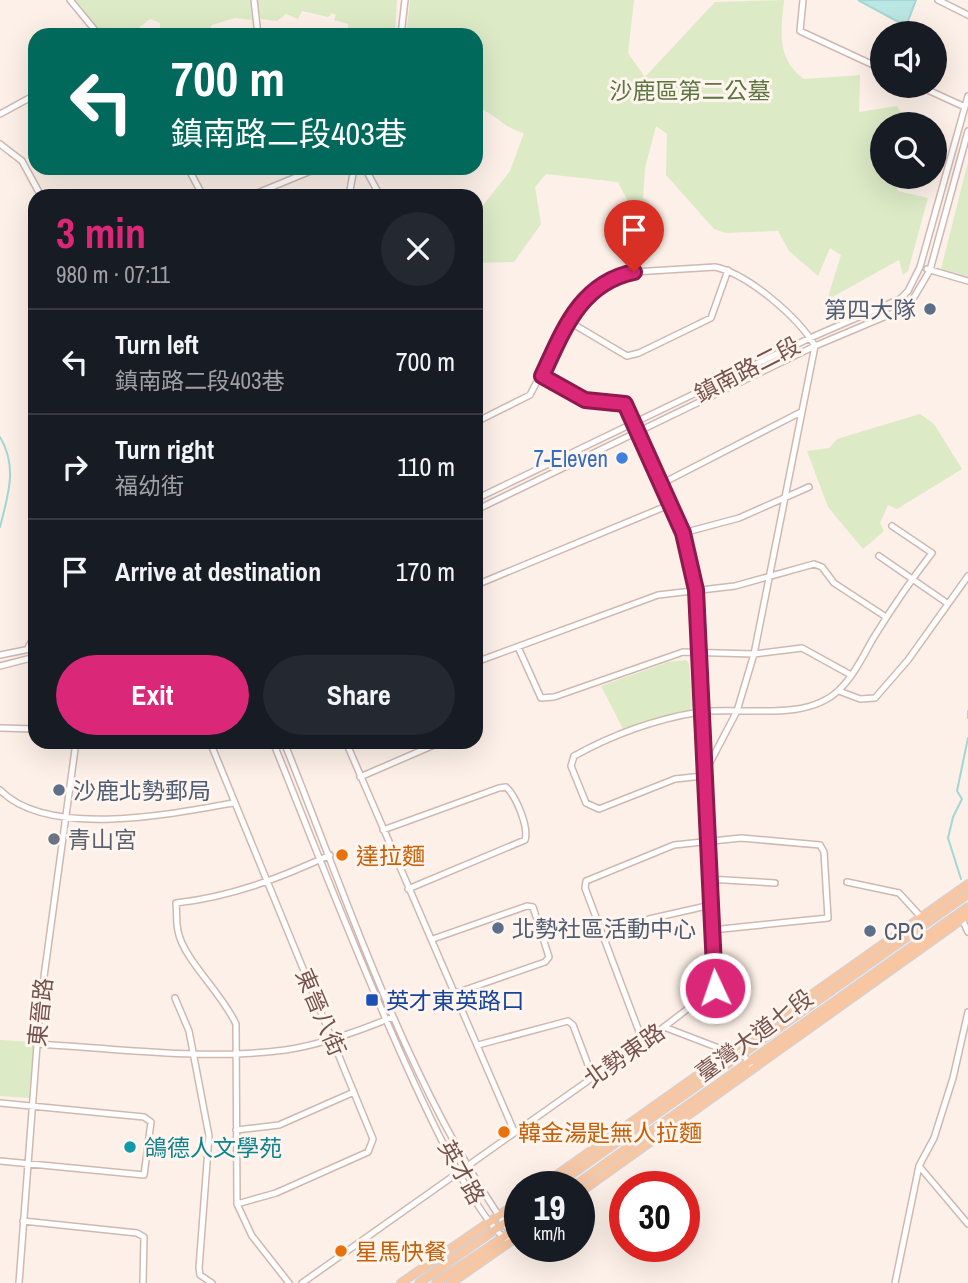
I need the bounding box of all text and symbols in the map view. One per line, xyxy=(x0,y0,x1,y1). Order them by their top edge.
map controls xyxy=(870,21,947,189)
button: sound xyxy=(870,21,947,98)
text: 700 m xyxy=(171,45,285,111)
icon: left xyxy=(56,56,147,147)
park label: 沙鹿區第二公墓 xyxy=(610,75,771,106)
text: 鎮南路二段403巷 xyxy=(171,112,407,155)
button: search xyxy=(870,112,947,189)
pin xyxy=(604,200,664,272)
text: 3 min xyxy=(56,205,146,261)
icon: arrive xyxy=(615,211,653,249)
button: close xyxy=(381,212,455,286)
text: 980 m · 07:11 xyxy=(56,259,170,290)
place label: 第四大隊 xyxy=(824,294,916,325)
marker: 第四大隊 xyxy=(922,301,938,317)
text: Turn left xyxy=(115,327,199,362)
street label: 鎮南路二段 xyxy=(689,329,805,409)
icon: left xyxy=(56,343,94,381)
text: 700 m xyxy=(396,344,455,379)
text: 鎮南路二段403巷 xyxy=(115,365,284,396)
text: Turn right xyxy=(115,432,214,467)
place label: 7-Eleven xyxy=(534,443,608,474)
icon: right xyxy=(56,448,94,486)
text: 110 m xyxy=(397,449,455,484)
marker: 7-Eleven xyxy=(614,450,630,466)
text: 福幼街 xyxy=(115,470,184,501)
icon: arrive xyxy=(56,553,94,591)
text: Arrive at destination xyxy=(115,554,321,589)
text: 170 m xyxy=(396,554,455,589)
button: Exit xyxy=(56,655,249,735)
button: Share xyxy=(263,655,455,735)
place label: 沙鹿北勢郵局 xyxy=(73,775,211,806)
marker: 沙鹿北勢郵局 xyxy=(51,782,67,798)
place label: 青山宮 xyxy=(68,824,137,855)
marker: 青山宮 xyxy=(46,831,62,847)
place label: 達拉麵 xyxy=(356,840,425,871)
marker: 達拉麵 xyxy=(334,847,350,863)
place label: 北勢社區活動中心 xyxy=(512,913,696,944)
place label: CPC xyxy=(884,916,924,947)
marker: 北勢社區活動中心 xyxy=(490,920,506,936)
marker: CPC xyxy=(862,923,878,939)
position arrow xyxy=(678,951,752,1025)
street label: 東晉八街 xyxy=(289,964,353,1060)
street label: 東晉路 xyxy=(21,976,59,1048)
street label: 臺灣大道七段 xyxy=(689,982,819,1088)
place label: 英才東英路口 xyxy=(386,985,524,1016)
marker: 英才東英路口 xyxy=(364,992,380,1008)
street label: 北勢東路 xyxy=(577,1016,671,1094)
place label: 韓金湯匙無人拉麵 xyxy=(518,1117,702,1148)
marker: 韓金湯匙無人拉麵 xyxy=(496,1124,512,1140)
place label: 鴿德人文學苑 xyxy=(144,1132,282,1163)
street label: 英才路 xyxy=(432,1134,492,1210)
marker: 鴿德人文學苑 xyxy=(122,1139,138,1155)
speed limit sign: 30 xyxy=(609,1171,700,1262)
text: 19 xyxy=(534,1184,565,1231)
text: km/h xyxy=(534,1221,566,1246)
place label: 星馬快餐 xyxy=(355,1236,447,1267)
marker: 星馬快餐 xyxy=(333,1243,349,1259)

